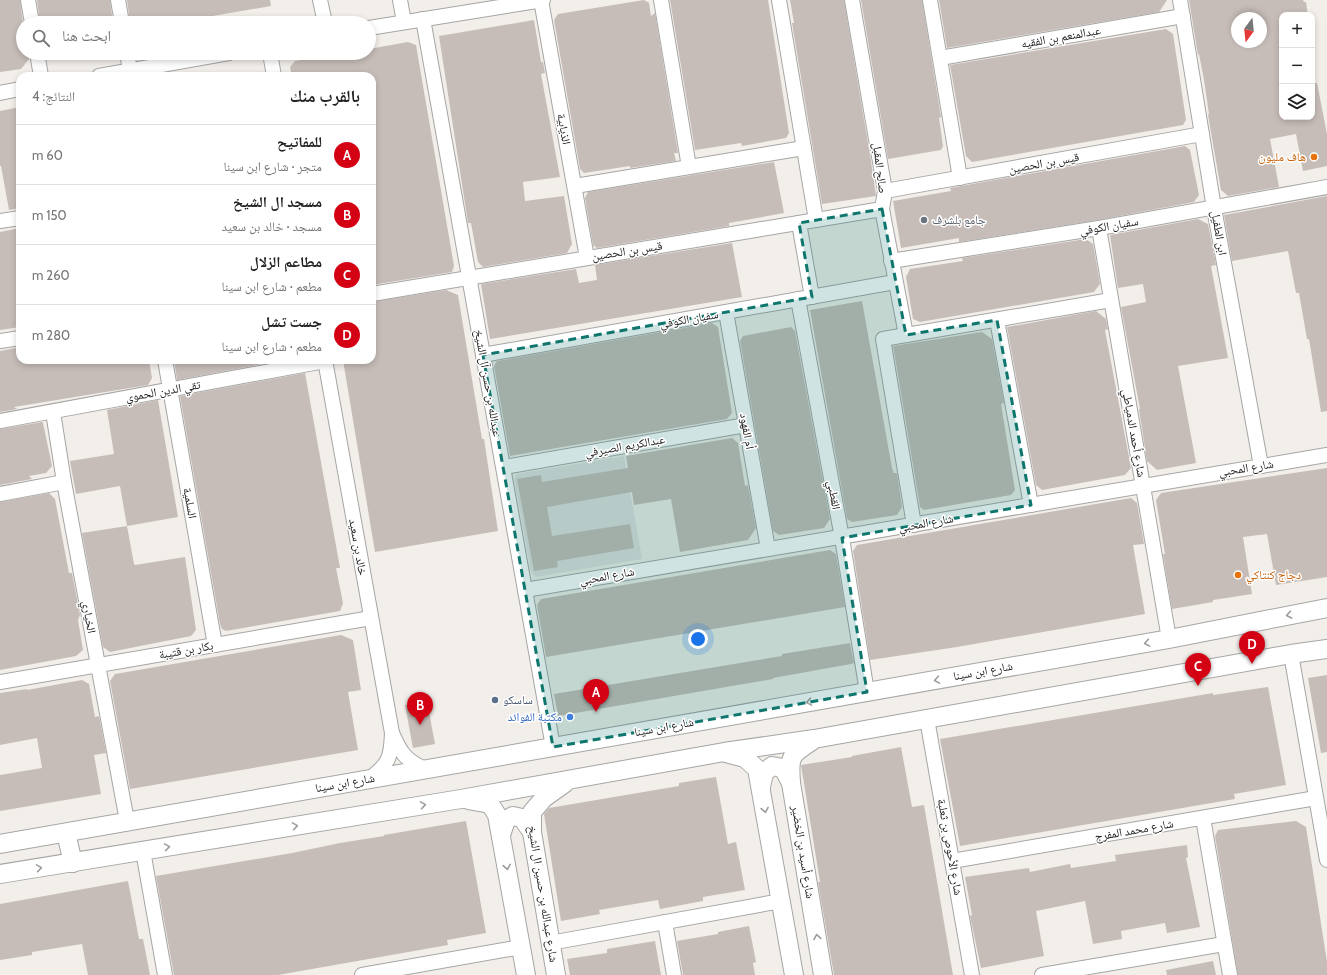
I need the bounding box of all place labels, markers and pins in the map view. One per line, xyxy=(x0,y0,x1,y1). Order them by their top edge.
place label: هاف مليون xyxy=(1259,149,1306,164)
marker: هاف مليون xyxy=(1309,152,1319,162)
place label: جامع بلشرف xyxy=(932,212,986,227)
marker: جامع بلشرف xyxy=(919,215,929,225)
place label: دجاج كنتاكي xyxy=(1246,567,1301,585)
marker: دجاج كنتاكي xyxy=(1233,570,1243,580)
pin: D xyxy=(1239,631,1265,664)
pin: C xyxy=(1185,653,1211,686)
pin: A xyxy=(583,679,609,712)
pin: B xyxy=(407,692,433,725)
place label: ساسكو xyxy=(503,692,533,707)
marker: ساسكو xyxy=(490,695,500,705)
place label: مكتبة الفوائد xyxy=(508,709,562,724)
marker: مكتبة الفوائد xyxy=(565,712,575,722)

